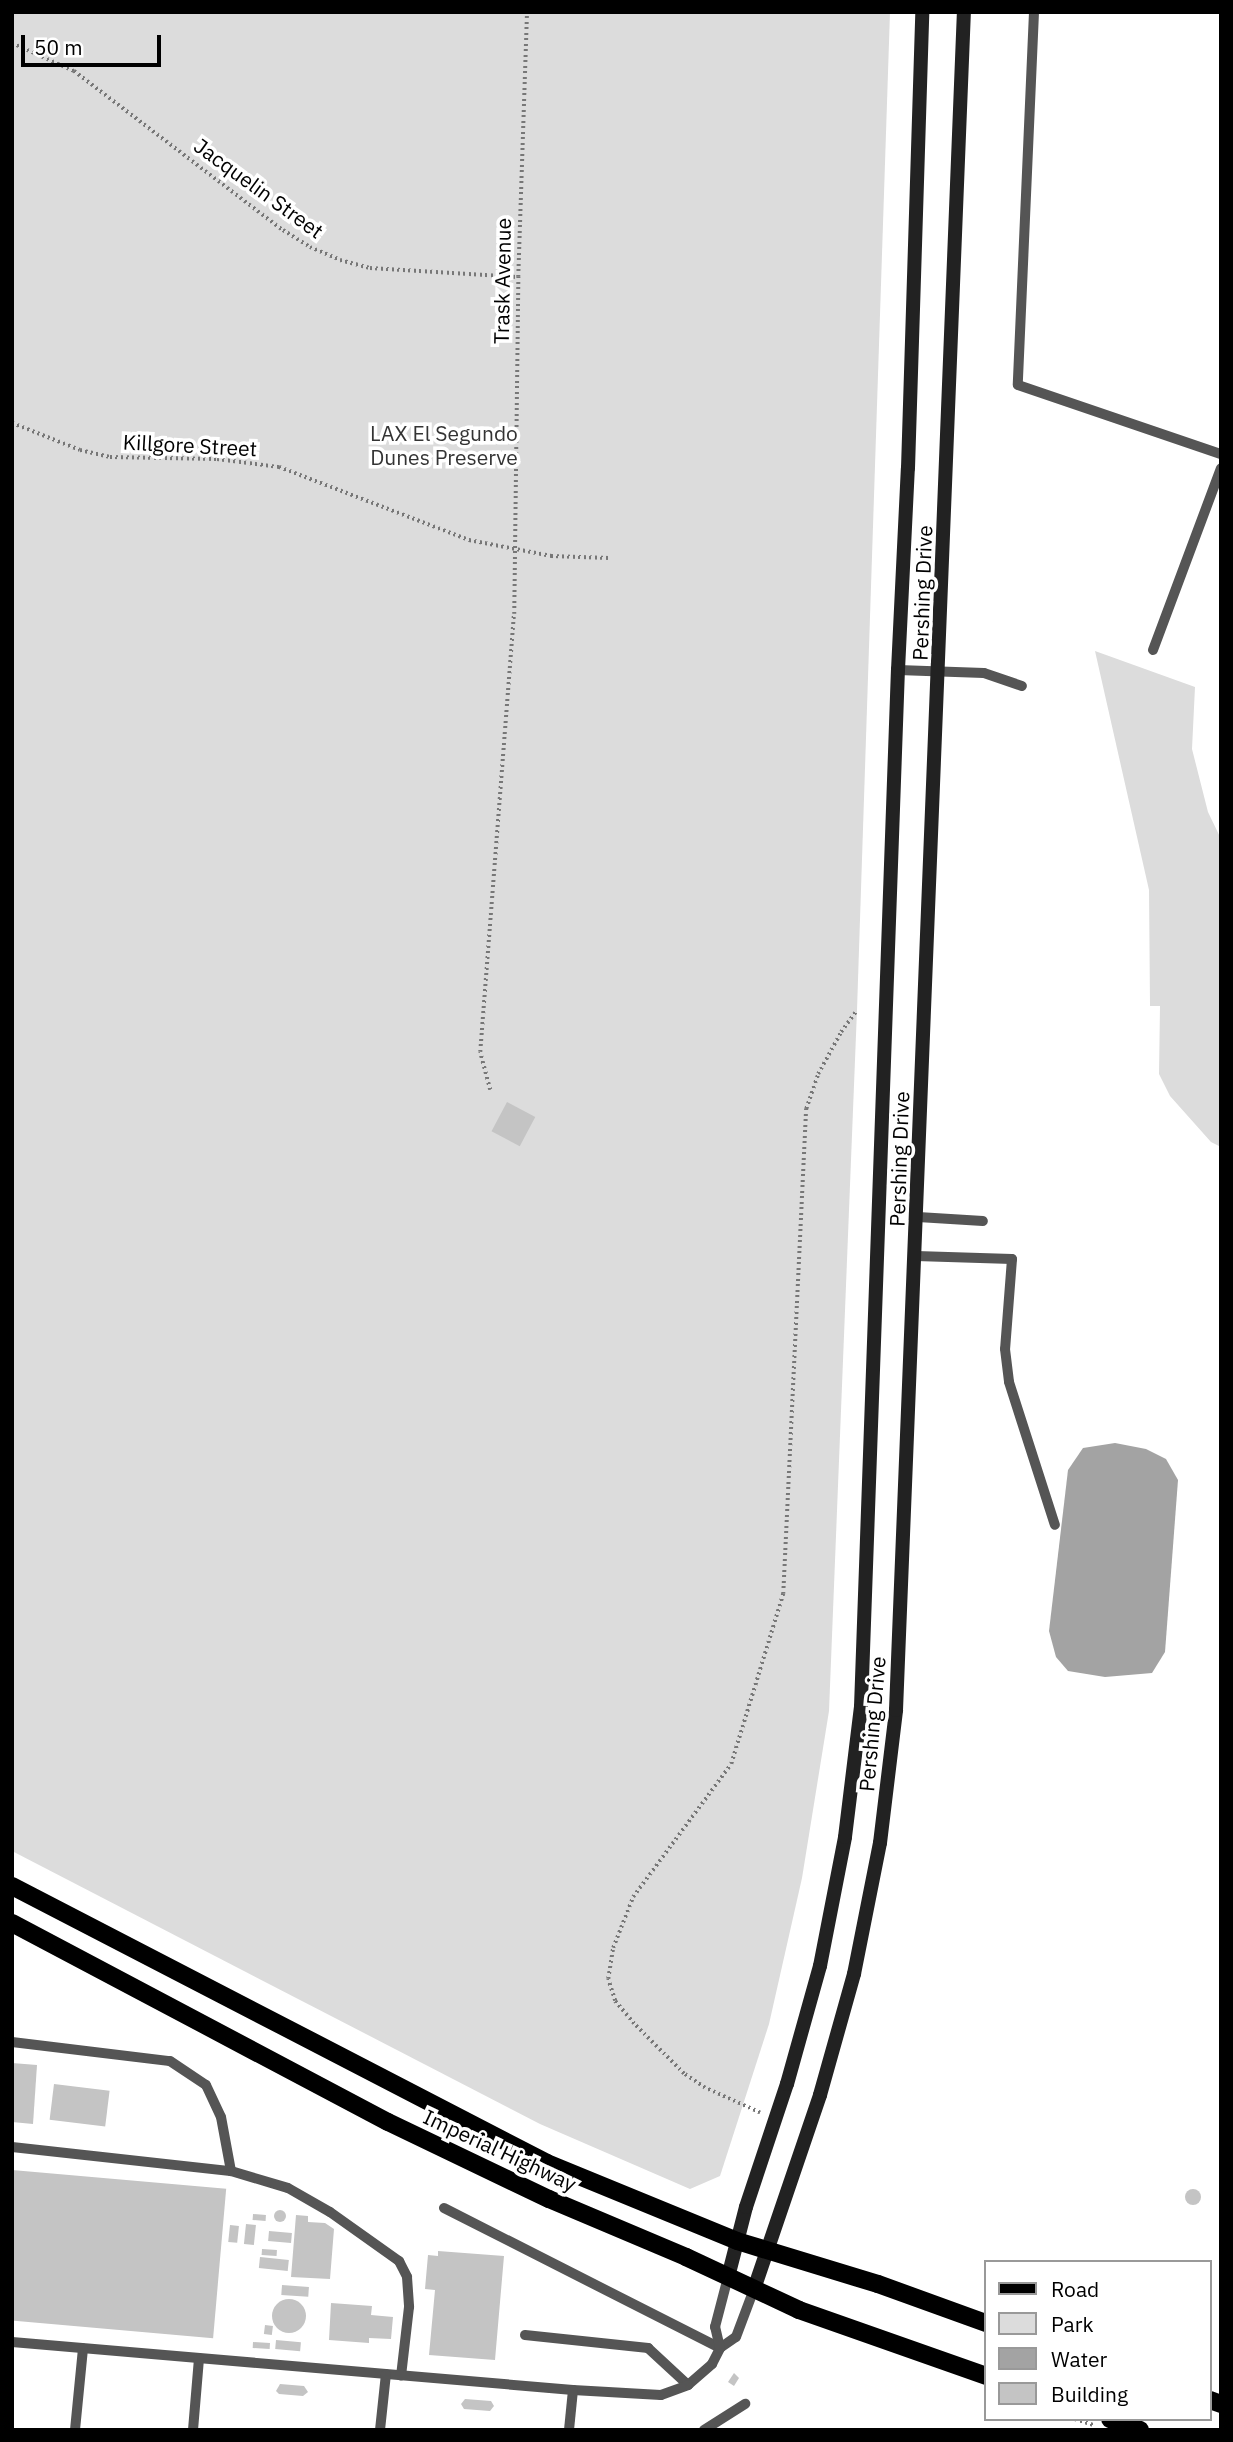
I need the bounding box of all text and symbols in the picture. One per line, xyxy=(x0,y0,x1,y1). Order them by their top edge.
scale bar xyxy=(24,21,164,65)
text: 50 m xyxy=(34,33,83,61)
street label: Jacquelin Street xyxy=(190,133,328,243)
street label: Trask Avenue xyxy=(488,218,516,344)
park label: LAX El Segundo Dunes Preserve xyxy=(370,420,518,470)
street label: Killgore Street xyxy=(122,429,258,461)
street label: Pershing Drive xyxy=(907,525,937,661)
street label: Pershing Drive xyxy=(884,1091,914,1227)
street label: Pershing Drive xyxy=(854,1655,890,1793)
street label: Imperial Highway xyxy=(420,2104,580,2196)
legend xyxy=(984,2260,1212,2421)
text: Road xyxy=(1051,2275,1099,2303)
text: Park xyxy=(1051,2310,1094,2338)
text: Water xyxy=(1051,2345,1107,2373)
text: Building xyxy=(1051,2380,1128,2408)

